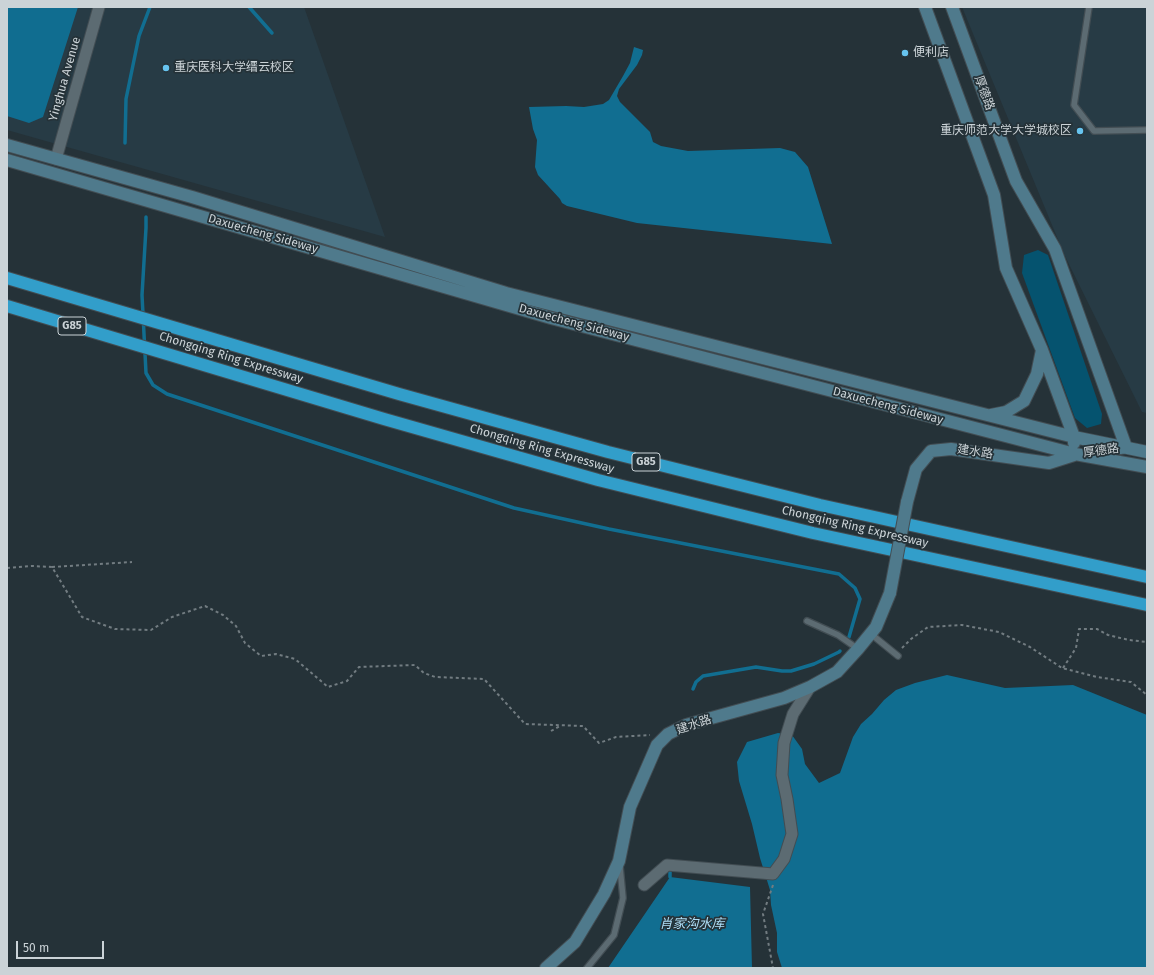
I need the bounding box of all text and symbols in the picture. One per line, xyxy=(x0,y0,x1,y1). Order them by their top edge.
street label: Yinghua Avenue xyxy=(46,35,84,123)
place label: 便利店 xyxy=(913,46,949,60)
marker: 便利店 xyxy=(900,48,910,58)
place label: 重庆医科大学缙云校区 xyxy=(174,61,294,75)
marker: 重庆医科大学缙云校区 xyxy=(161,63,171,73)
street label: 厚德路 xyxy=(971,74,997,112)
place label: 重庆师范大学大学城校区 xyxy=(940,124,1072,138)
marker: 重庆师范大学大学城校区 xyxy=(1075,126,1085,136)
street label: Daxuecheng Sideway xyxy=(206,211,320,257)
street label: Daxuecheng Sideway xyxy=(517,301,631,345)
road number: G85 xyxy=(58,317,86,335)
street label: Chongqing Ring Expressway xyxy=(157,329,305,387)
street label: Daxuecheng Sideway xyxy=(831,384,945,428)
street label: Chongqing Ring Expressway xyxy=(468,421,616,477)
street label: 厚德路 xyxy=(1082,441,1120,461)
street label: 建水路 xyxy=(956,442,994,462)
road number: G85 xyxy=(632,453,660,471)
street label: Chongqing Ring Expressway xyxy=(780,503,930,551)
street label: 建水路 xyxy=(675,712,713,738)
water label: 肖家沟水库 xyxy=(660,916,724,932)
scale bar xyxy=(18,933,106,959)
text: 50 m xyxy=(23,941,49,955)

